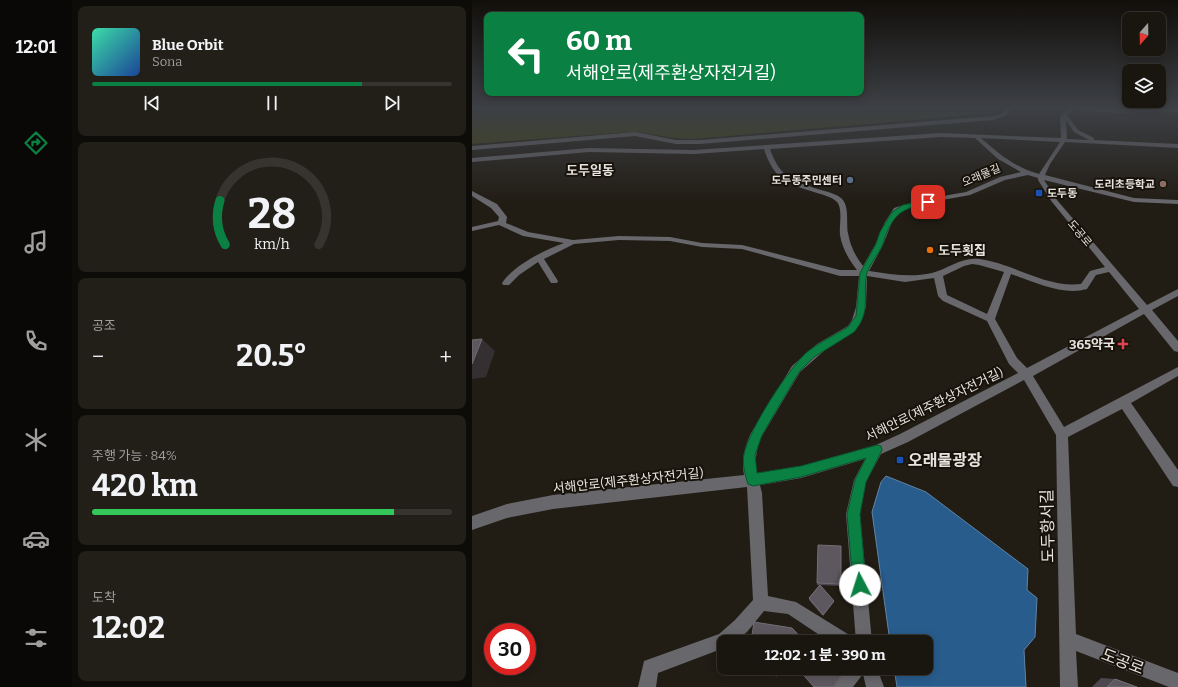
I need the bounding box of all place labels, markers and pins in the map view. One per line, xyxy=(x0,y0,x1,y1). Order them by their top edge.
place label: 도두동주민센터 xyxy=(771,174,842,187)
marker: 도두동주민센터 xyxy=(845,175,855,185)
place label: 도리초등학교 xyxy=(1094,178,1155,191)
marker: 도리초등학교 xyxy=(1158,179,1168,189)
pin xyxy=(911,185,945,219)
place label: 도두동 xyxy=(1047,187,1077,200)
marker: 도두동 xyxy=(1034,188,1044,198)
place label: 도두횟집 xyxy=(938,243,986,258)
marker: 도두횟집 xyxy=(925,245,935,255)
place label: 365약국 xyxy=(1069,337,1115,352)
marker: 365약국 xyxy=(1118,339,1128,349)
place label: 오래물광장 xyxy=(908,451,982,470)
marker: 오래물광장 xyxy=(895,455,905,465)

